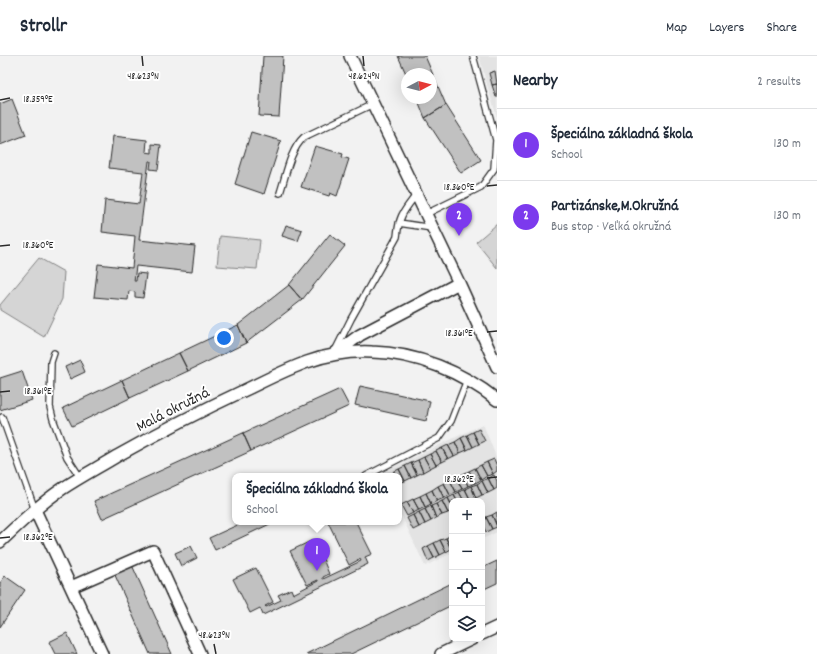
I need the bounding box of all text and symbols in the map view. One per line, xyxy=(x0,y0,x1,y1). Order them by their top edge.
text: Strollr xyxy=(20,14,67,41)
text: Map xyxy=(666,18,687,38)
text: Layers xyxy=(709,18,744,38)
text: Share xyxy=(766,18,797,38)
north arrow xyxy=(401,68,437,104)
text: 48.623°N xyxy=(127,70,159,84)
text: 48.624°N xyxy=(348,70,380,84)
text: Nearby xyxy=(513,70,557,94)
text: 2 results xyxy=(757,73,801,92)
text: 18.359°E xyxy=(23,93,53,107)
text: Špeciálna základná škola xyxy=(551,124,693,146)
text: 1 xyxy=(525,135,527,154)
text: 130 m xyxy=(773,135,801,154)
text: School xyxy=(551,146,583,165)
text: 18.360°E xyxy=(444,181,475,195)
text: Partizánske,M.Okružná xyxy=(551,196,678,218)
pin: 2 xyxy=(446,203,472,236)
text: 2 xyxy=(523,207,529,226)
text: 130 m xyxy=(773,207,801,226)
text: Bus stop · Veľká okružná xyxy=(551,218,671,237)
text: 18.360°E xyxy=(23,239,54,253)
text: 18.361°E xyxy=(445,327,473,341)
your location xyxy=(214,328,234,348)
street label: Malá okružná xyxy=(132,382,214,439)
text: 18.361°E xyxy=(24,385,52,399)
popup xyxy=(232,473,402,525)
text: 18.362°E xyxy=(444,473,474,487)
text: Špeciálna základná škola xyxy=(246,479,388,501)
map controls xyxy=(449,498,485,642)
button: + xyxy=(449,498,485,534)
text: School xyxy=(246,501,278,520)
text: 18.362°E xyxy=(23,531,53,545)
button: − xyxy=(449,534,485,570)
pin: 1 xyxy=(304,538,330,571)
button: locate xyxy=(449,570,485,606)
button: layers xyxy=(449,606,485,642)
text: 48.623°N xyxy=(198,629,230,643)

